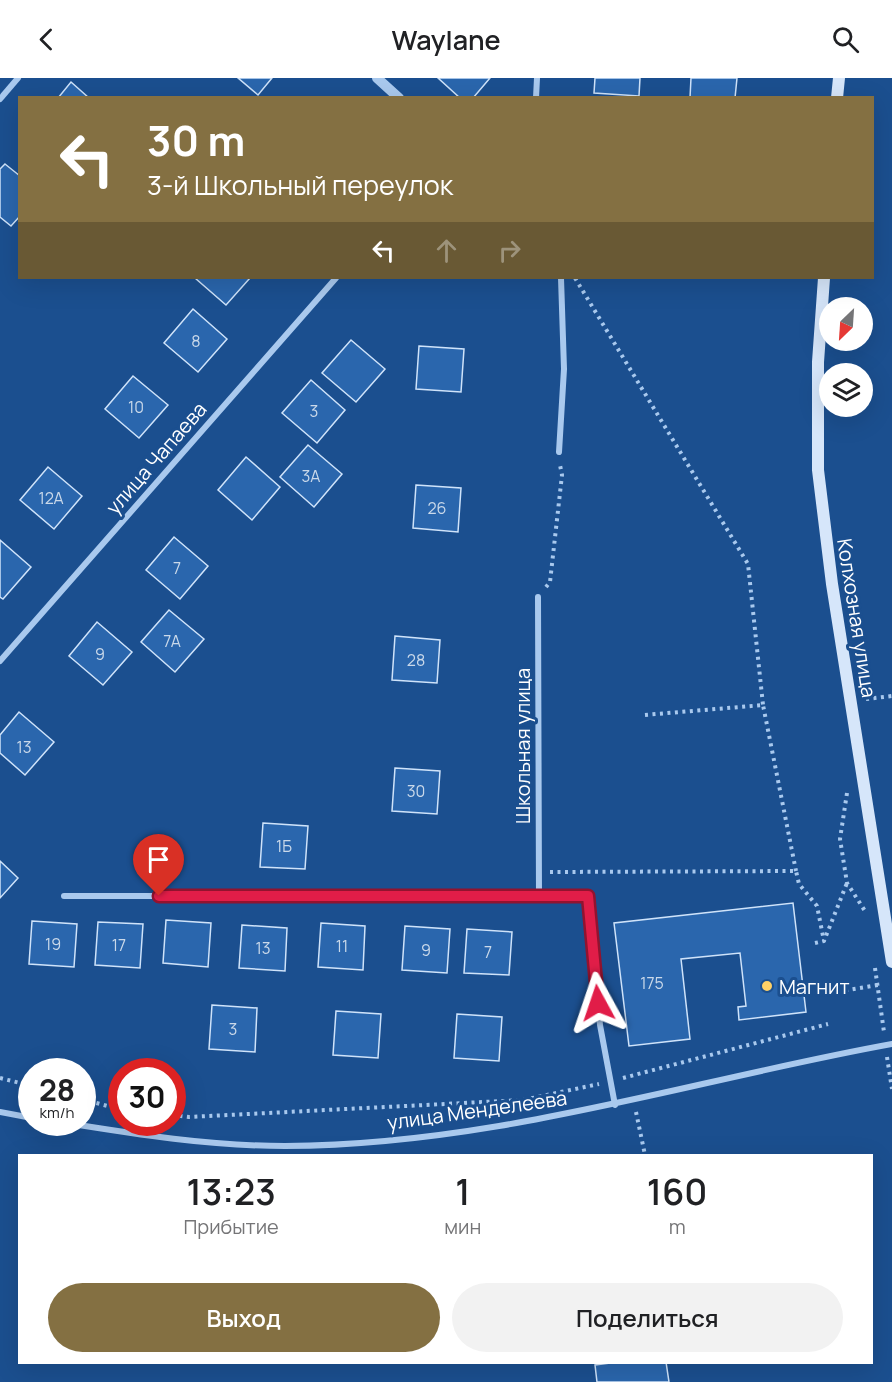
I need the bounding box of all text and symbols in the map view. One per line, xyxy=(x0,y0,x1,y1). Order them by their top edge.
text: Waylane xyxy=(391,21,501,58)
icon: back xyxy=(30,23,63,56)
icon: search xyxy=(829,23,862,56)
text: 30 m xyxy=(147,111,245,169)
icon: left xyxy=(48,120,126,198)
text: 3-й Школьный переулок xyxy=(147,166,453,203)
icon: left xyxy=(367,234,400,267)
icon: ahead xyxy=(430,234,463,267)
icon: right xyxy=(493,234,526,267)
north arrow xyxy=(819,297,873,351)
map controls xyxy=(819,297,873,417)
house number: 8 xyxy=(191,330,201,352)
button: layers xyxy=(819,363,873,417)
street label: улица Чапаева xyxy=(100,396,212,520)
house number: 10 xyxy=(128,396,144,418)
house number: 3 xyxy=(310,400,318,422)
house number: 3А xyxy=(302,465,320,487)
house number: 12А xyxy=(38,487,64,509)
house number: 26 xyxy=(427,497,447,519)
street label: Колхозная улица xyxy=(831,536,883,700)
house number: 7 xyxy=(173,557,181,579)
house number: 7А xyxy=(163,630,181,652)
house number: 9 xyxy=(95,643,105,665)
house number: 28 xyxy=(407,649,425,671)
street label: Школьная улица xyxy=(509,668,536,824)
house number: 13 xyxy=(16,736,32,758)
house number: 30 xyxy=(407,780,425,802)
pin xyxy=(133,834,184,896)
house number: 1Б xyxy=(276,835,292,857)
icon: arrive xyxy=(142,843,175,876)
house number: 19 xyxy=(45,933,61,955)
house number: 17 xyxy=(112,934,126,956)
house number: 11 xyxy=(336,935,348,957)
house number: 13 xyxy=(255,937,271,959)
house number: 9 xyxy=(421,939,431,961)
house number: 7 xyxy=(484,941,492,963)
position arrow xyxy=(566,971,630,1035)
house number: 175 xyxy=(640,972,664,994)
place label: Магнит xyxy=(779,973,850,1000)
marker: Магнит xyxy=(760,979,774,993)
house number: 3 xyxy=(229,1018,237,1040)
speed limit sign: 30 xyxy=(108,1058,186,1136)
text: 28 xyxy=(39,1069,75,1110)
street label: улица Менделеева xyxy=(385,1084,569,1136)
text: km/h xyxy=(40,1102,74,1123)
text: 13:23 xyxy=(186,1167,276,1216)
text: 1 xyxy=(455,1167,470,1216)
text: 160 xyxy=(647,1167,707,1216)
text: Прибытие xyxy=(183,1213,279,1240)
text: мин xyxy=(444,1213,481,1240)
text: m xyxy=(669,1213,686,1240)
button: Выход xyxy=(48,1283,440,1352)
button: Поделиться xyxy=(452,1283,843,1352)

